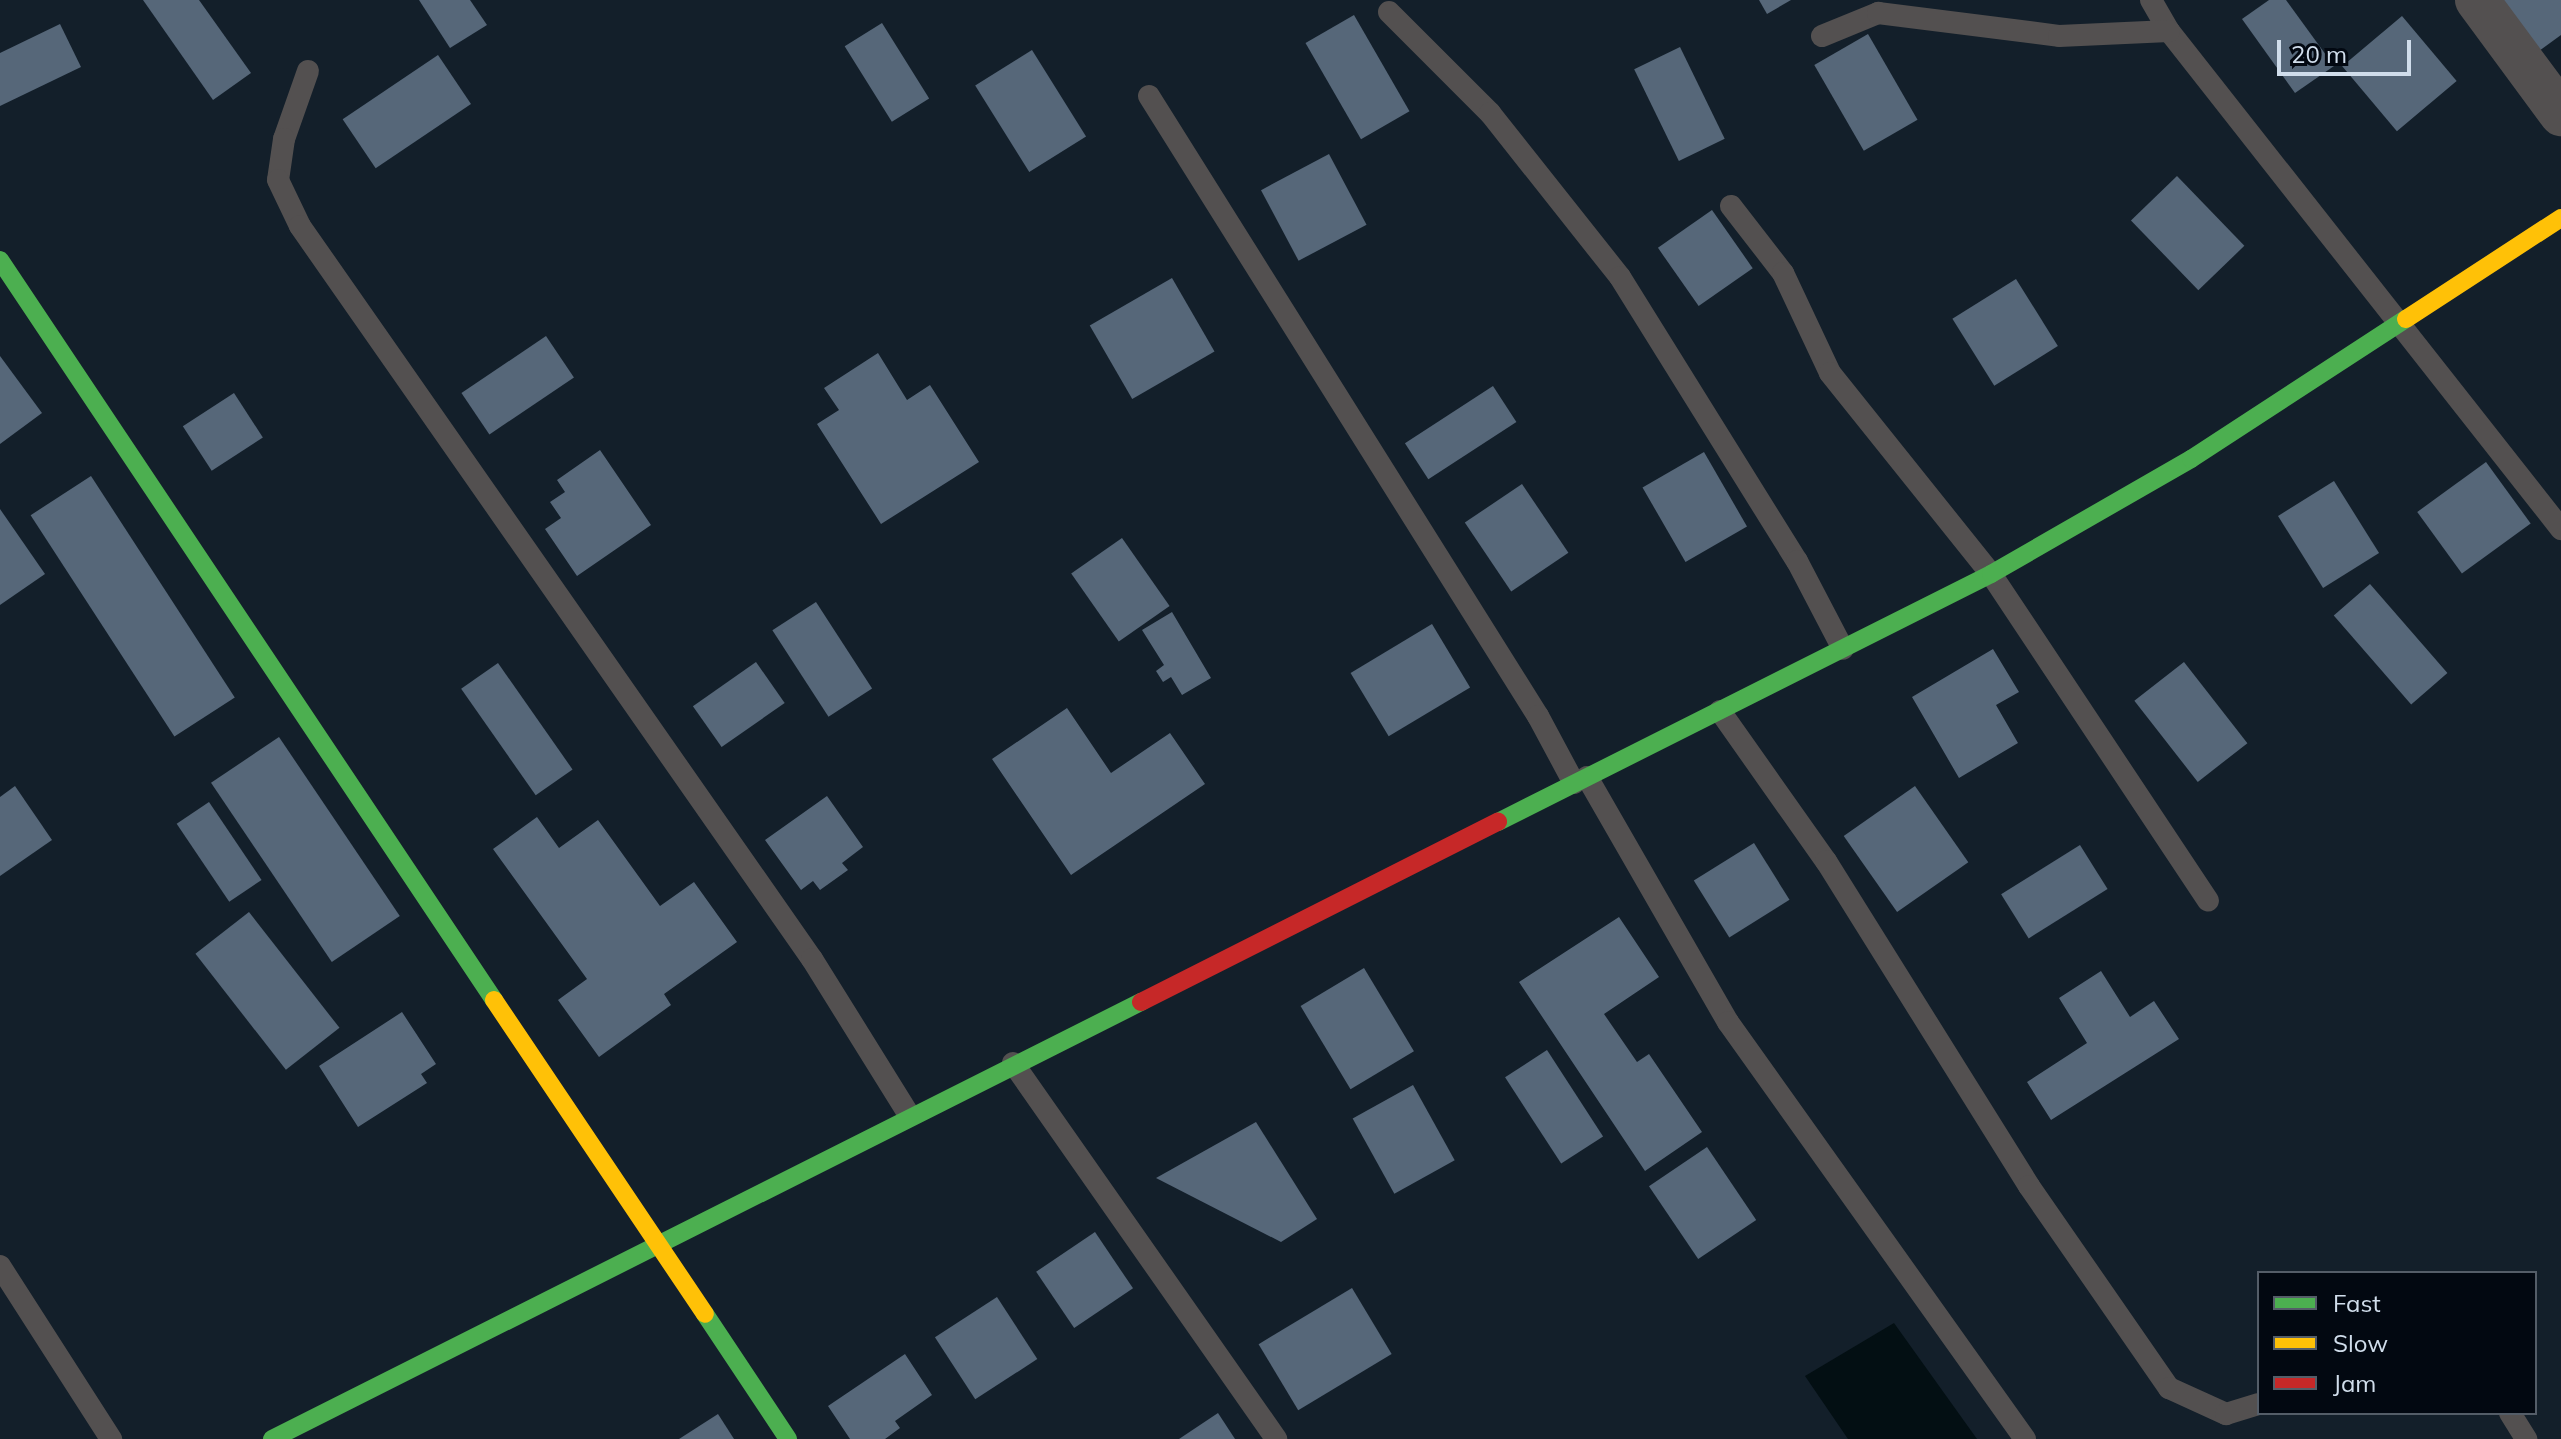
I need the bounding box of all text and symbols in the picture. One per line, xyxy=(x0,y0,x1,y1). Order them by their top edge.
scale bar xyxy=(2281,24,2415,74)
text: 20 m xyxy=(2291,39,2347,69)
legend xyxy=(2257,1271,2537,1415)
text: Fast xyxy=(2333,1288,2381,1318)
text: Slow xyxy=(2333,1328,2388,1358)
text: Jam xyxy=(2333,1368,2376,1398)

